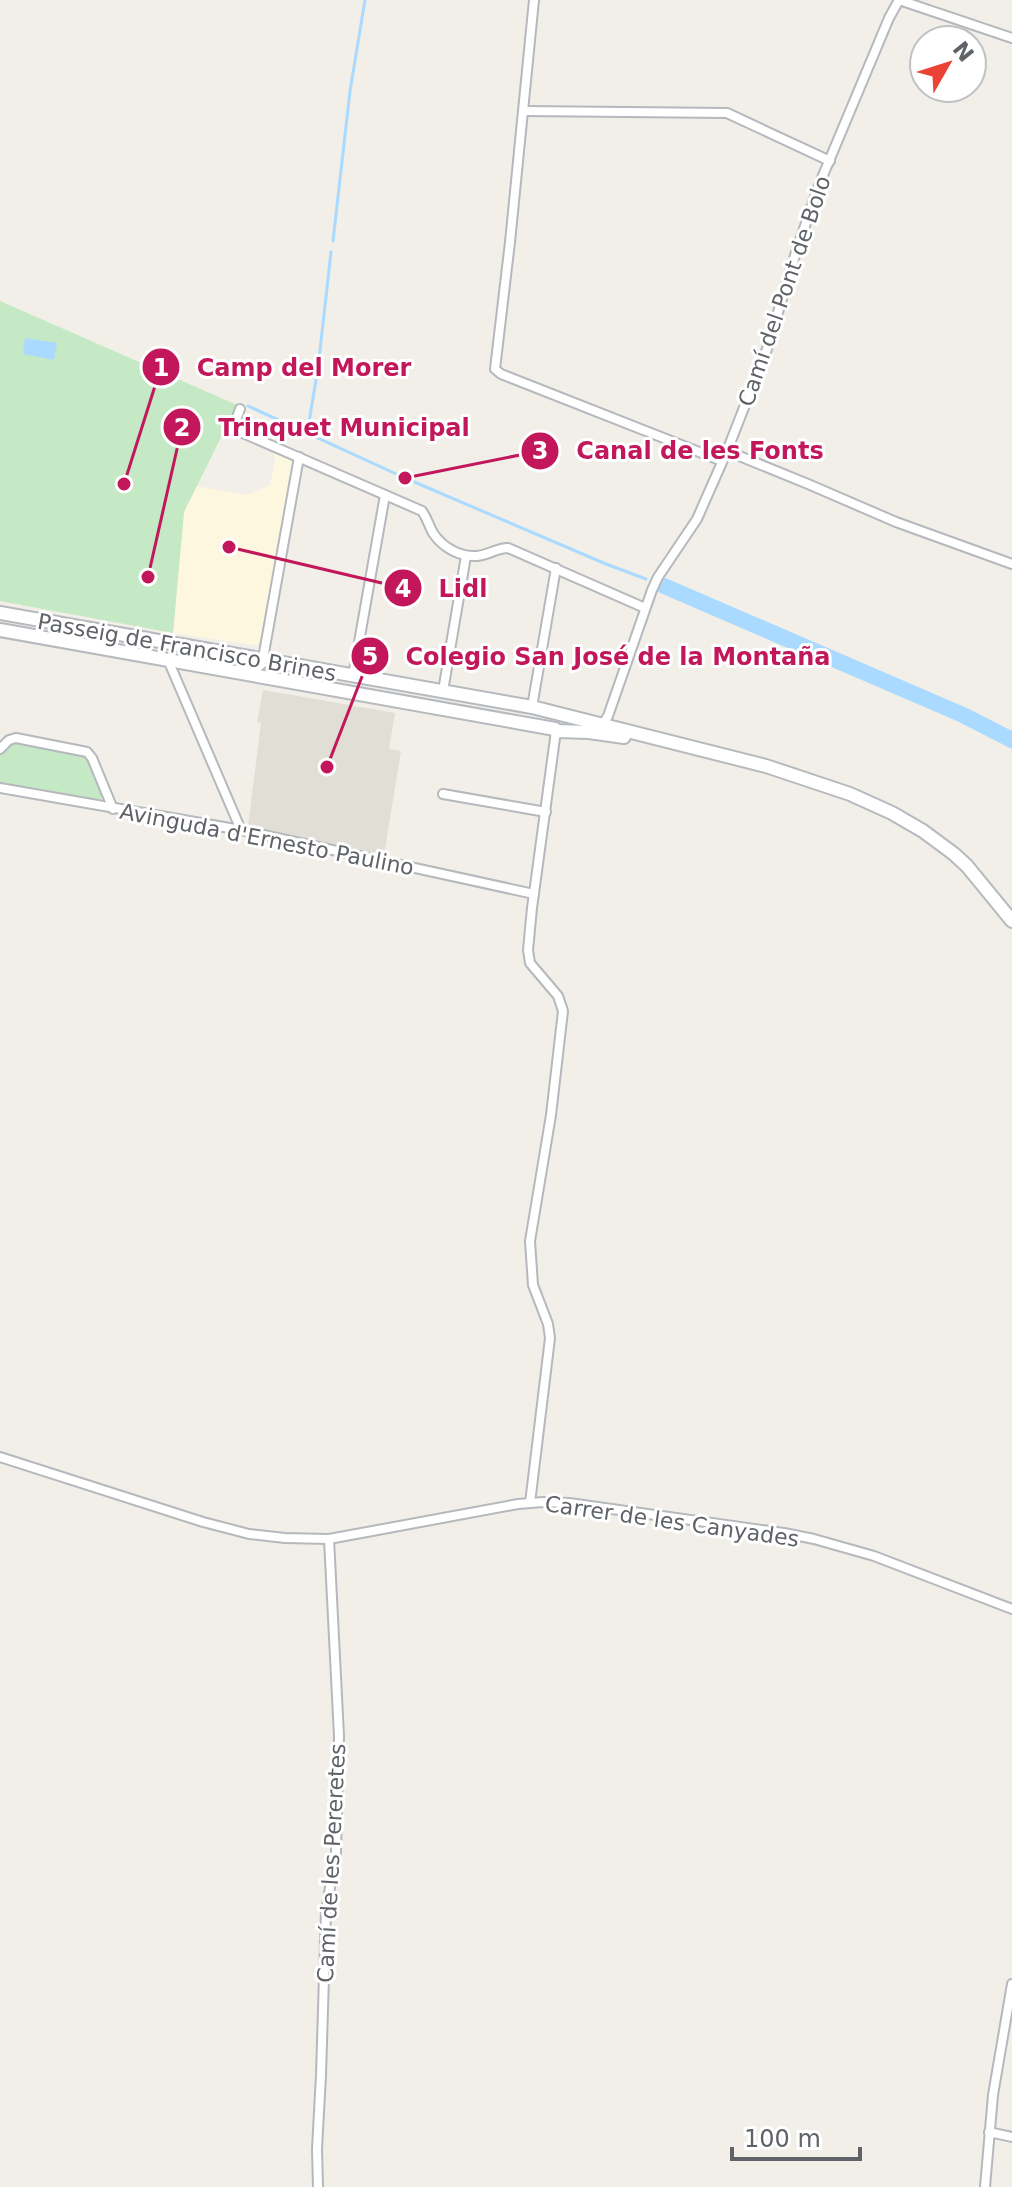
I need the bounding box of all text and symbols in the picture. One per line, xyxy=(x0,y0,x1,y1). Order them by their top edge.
north arrow xyxy=(908,24,988,104)
text: N xyxy=(948,37,979,67)
street label: Camí del Pont de Bolo xyxy=(733,173,836,410)
callout: Camp del Morer xyxy=(141,343,427,391)
text: 1 xyxy=(153,354,169,382)
text: Camp del Morer xyxy=(197,354,412,382)
callout: Trinquet Municipal xyxy=(162,403,486,451)
text: 2 xyxy=(174,414,190,442)
text: Trinquet Municipal xyxy=(218,414,470,442)
callout: Canal de les Fonts xyxy=(520,427,839,475)
text: 3 xyxy=(532,437,548,465)
text: Canal de les Fonts xyxy=(576,437,824,465)
callout: Lidl xyxy=(383,564,504,612)
text: 4 xyxy=(395,575,411,603)
text: Lidl xyxy=(439,575,487,603)
street label: Passeig de Francisco Brines xyxy=(36,609,338,686)
callout: Colegio San José de la Montaña xyxy=(350,632,847,680)
text: 5 xyxy=(362,643,378,671)
text: Colegio San José de la Montaña xyxy=(405,643,831,671)
street label: Avinguda d'Ernesto Paulino xyxy=(118,799,416,880)
street label: Carrer de les Canyades xyxy=(543,1491,801,1552)
street label: Camí de les Pereretes xyxy=(313,1743,350,1983)
scale bar xyxy=(732,2111,860,2161)
text: 100 m xyxy=(744,2125,821,2153)

